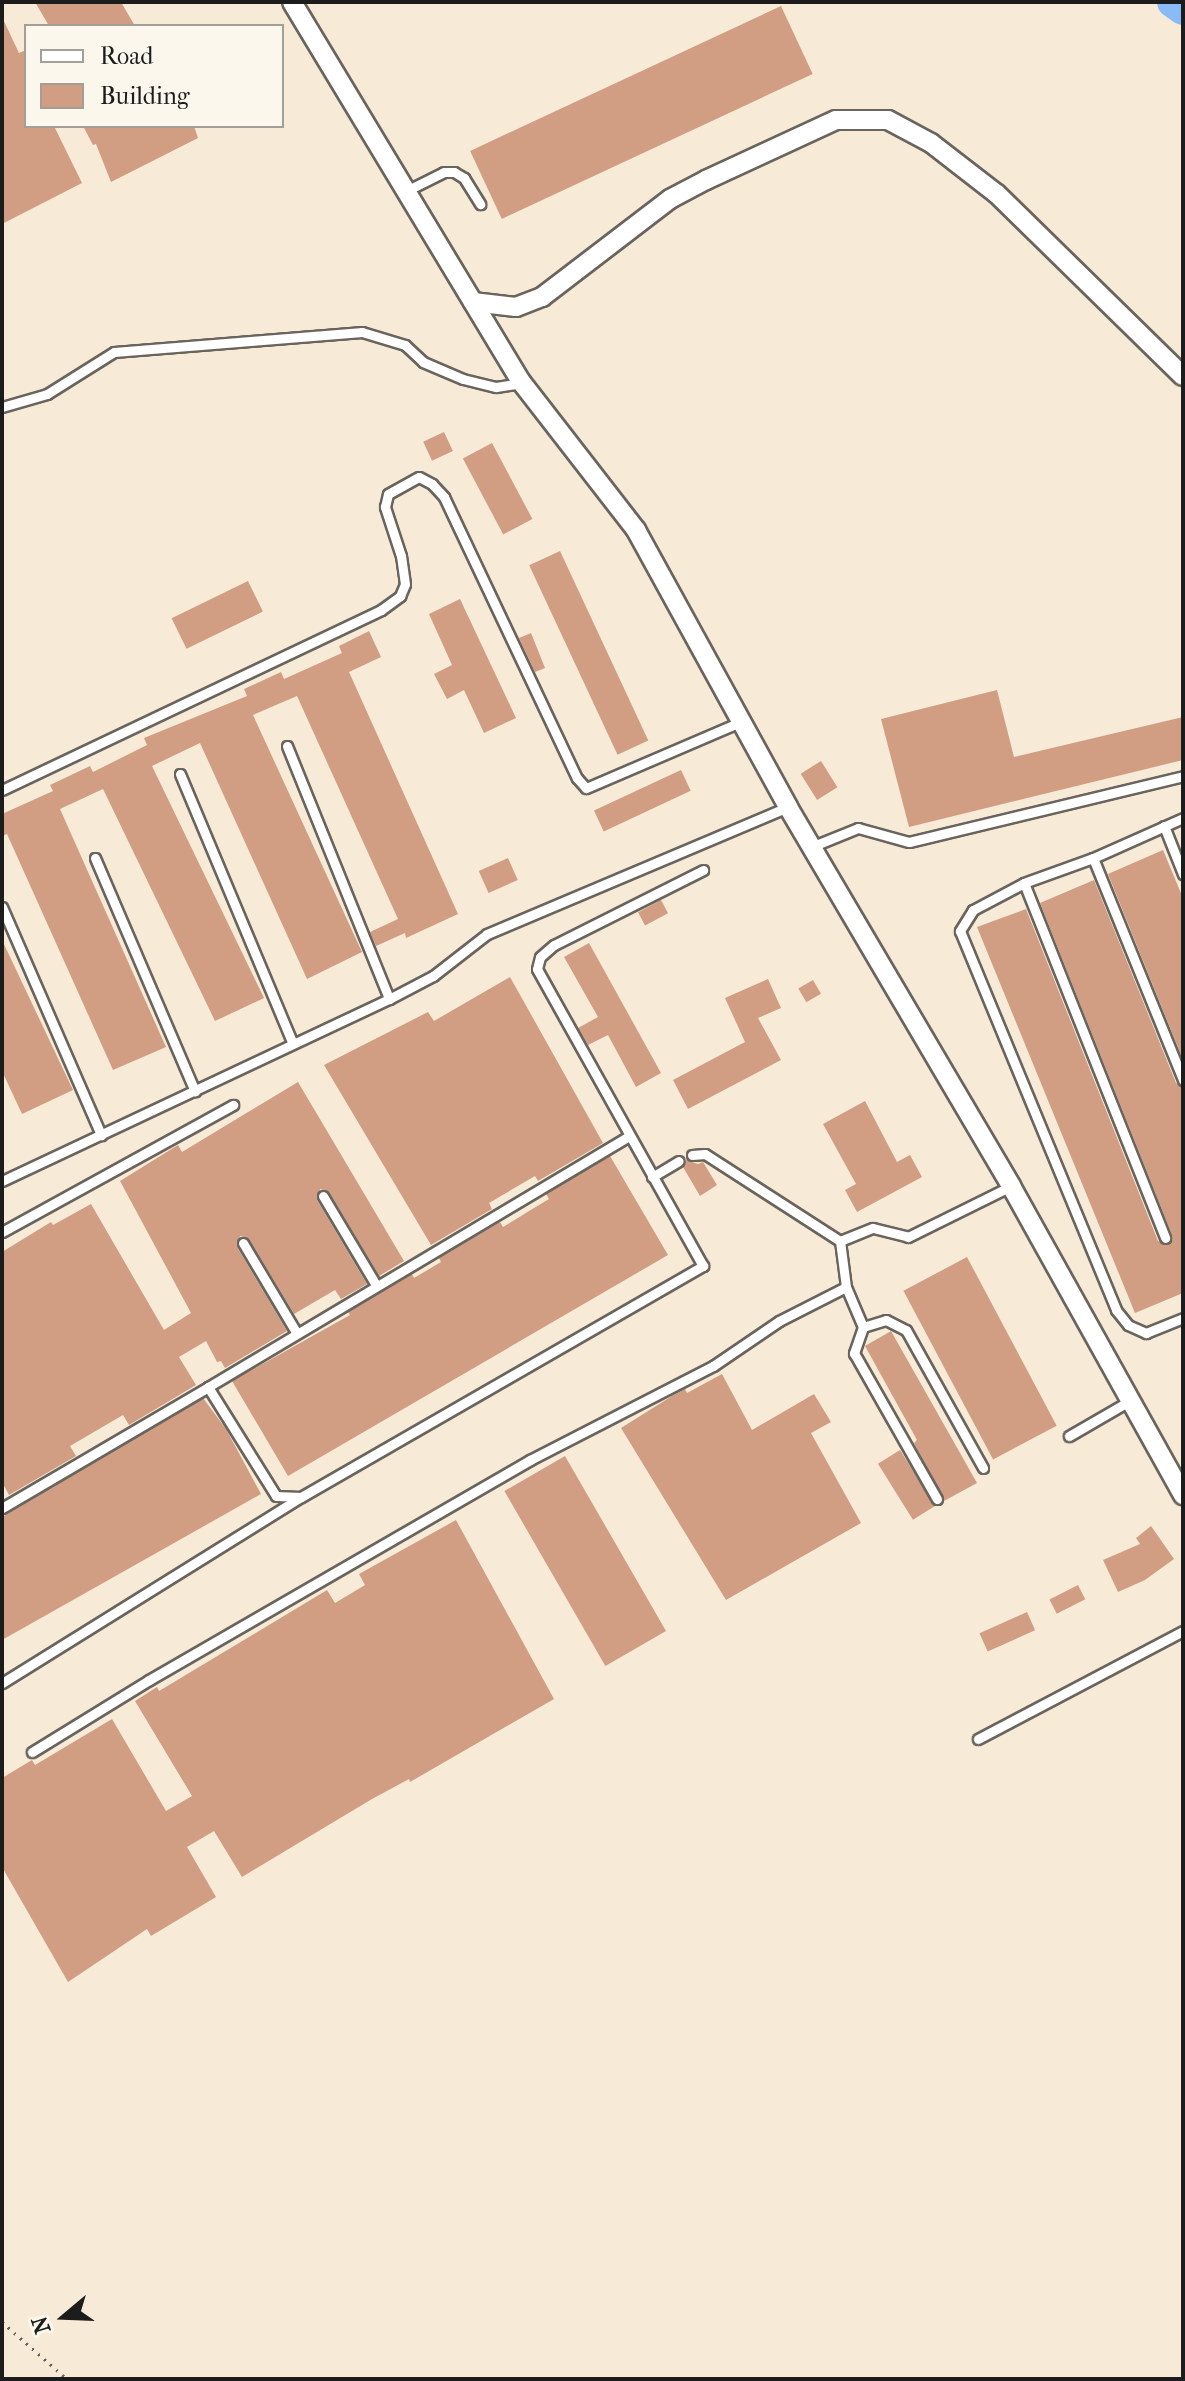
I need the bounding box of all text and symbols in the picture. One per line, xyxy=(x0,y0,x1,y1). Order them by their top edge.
legend xyxy=(24,24,284,128)
text: Road xyxy=(100,42,153,70)
text: Building xyxy=(100,82,190,110)
north arrow xyxy=(24,2277,104,2357)
text: N xyxy=(26,2313,56,2337)

